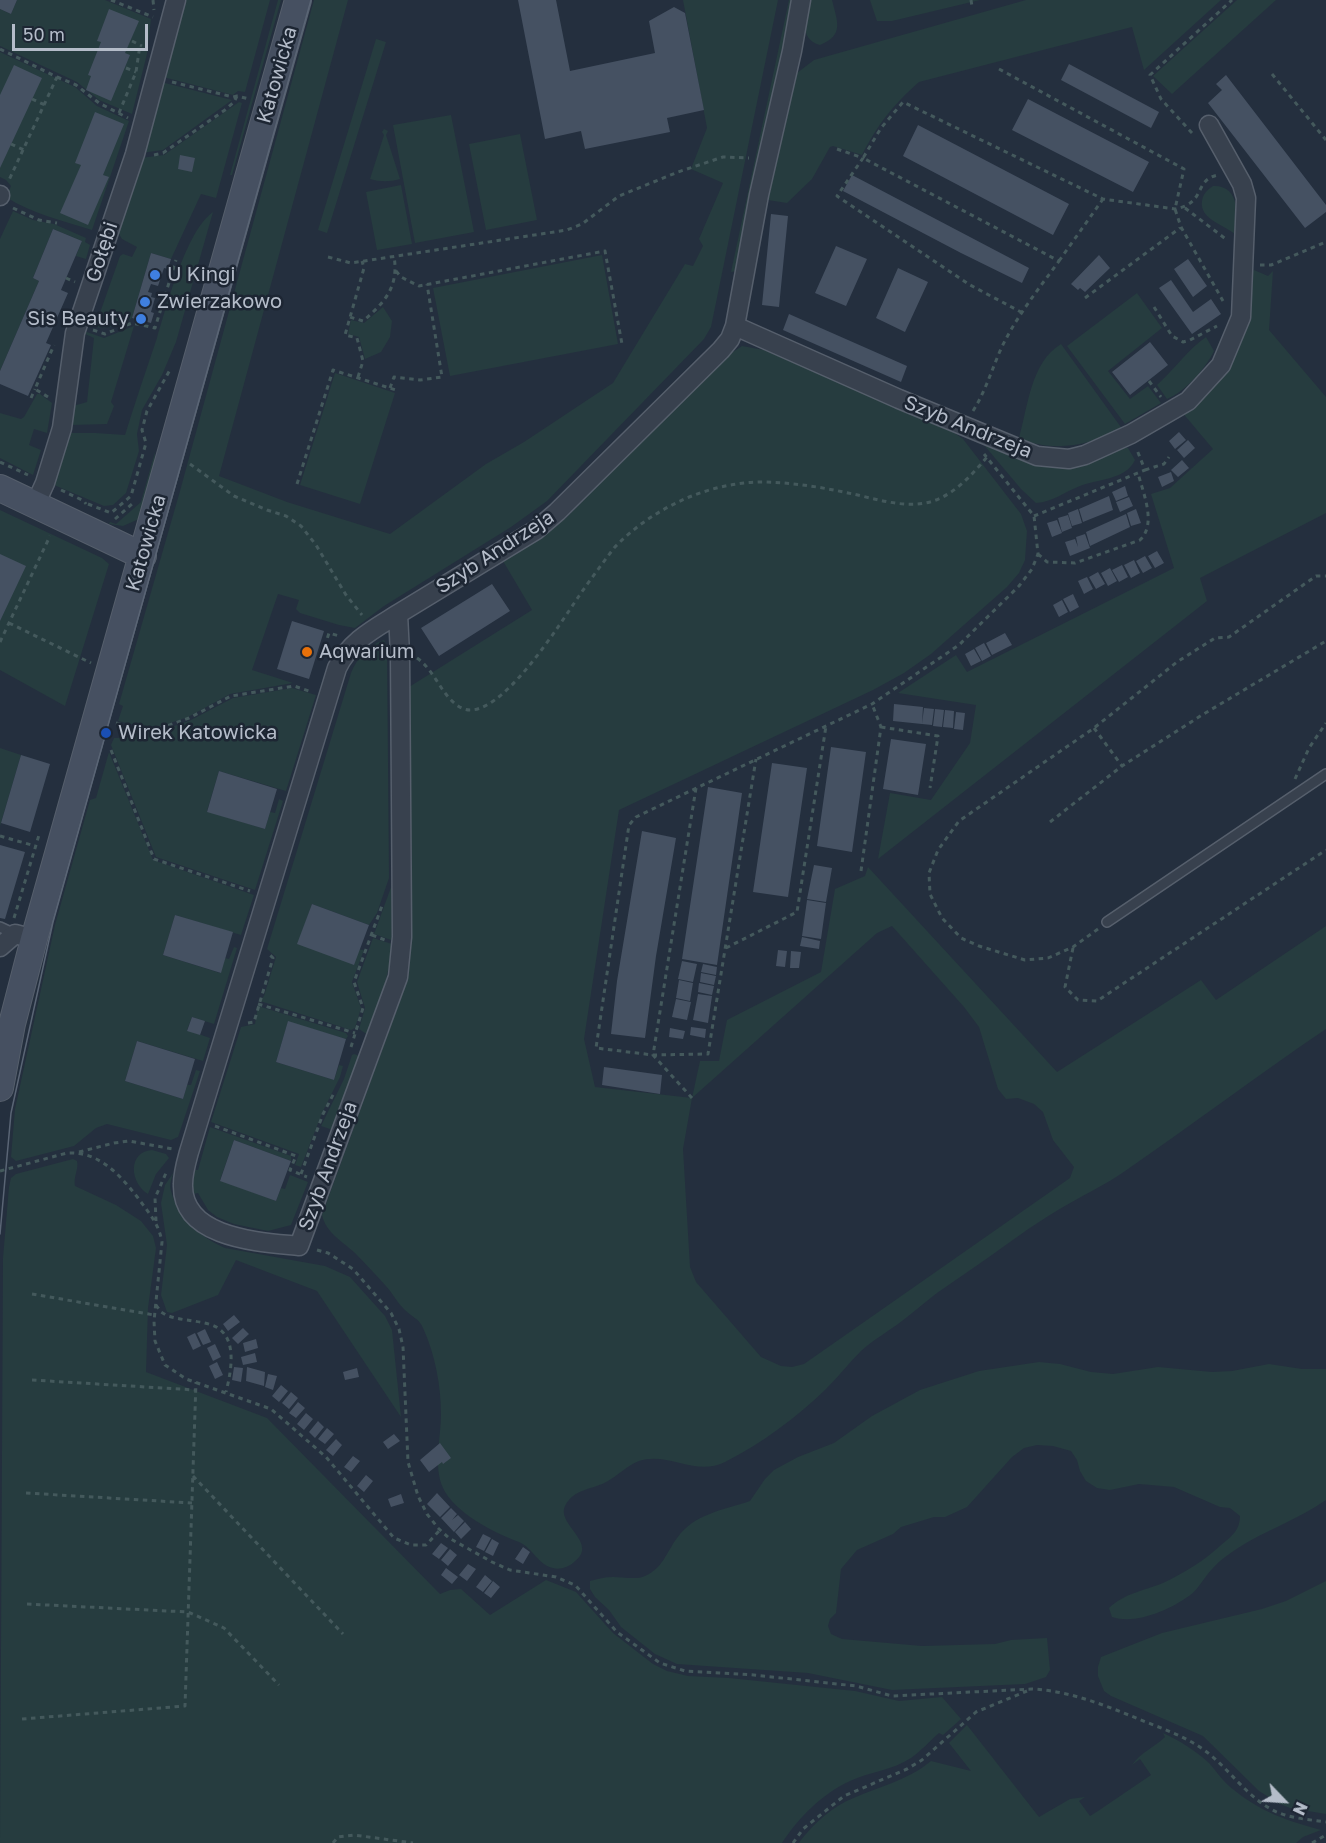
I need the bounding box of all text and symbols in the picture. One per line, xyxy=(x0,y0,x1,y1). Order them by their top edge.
scale bar xyxy=(15,12,152,50)
text: 50 m xyxy=(23,23,65,45)
street label: Katowicka xyxy=(252,24,302,126)
street label: Gołębi xyxy=(81,219,123,285)
place label: U Kingi xyxy=(167,263,236,287)
marker: U Kingi xyxy=(148,268,162,282)
place label: Zwierzakowo xyxy=(157,290,282,314)
marker: Zwierzakowo xyxy=(138,295,152,309)
place label: Sis Beauty xyxy=(27,307,129,331)
marker: Sis Beauty xyxy=(134,312,148,326)
street label: Szyb Andrzeja xyxy=(900,390,1036,464)
street label: Katowicka xyxy=(121,492,171,594)
street label: Szyb Andrzeja xyxy=(431,505,559,599)
place label: Aqwarium xyxy=(319,640,415,664)
marker: Aqwarium xyxy=(300,645,314,659)
place label: Wirek Katowicka xyxy=(118,721,277,745)
marker: Wirek Katowicka xyxy=(99,726,113,740)
street label: Szyb Andrzeja xyxy=(293,1098,363,1234)
north arrow xyxy=(1254,1771,1314,1831)
text: N xyxy=(1289,1799,1312,1818)

